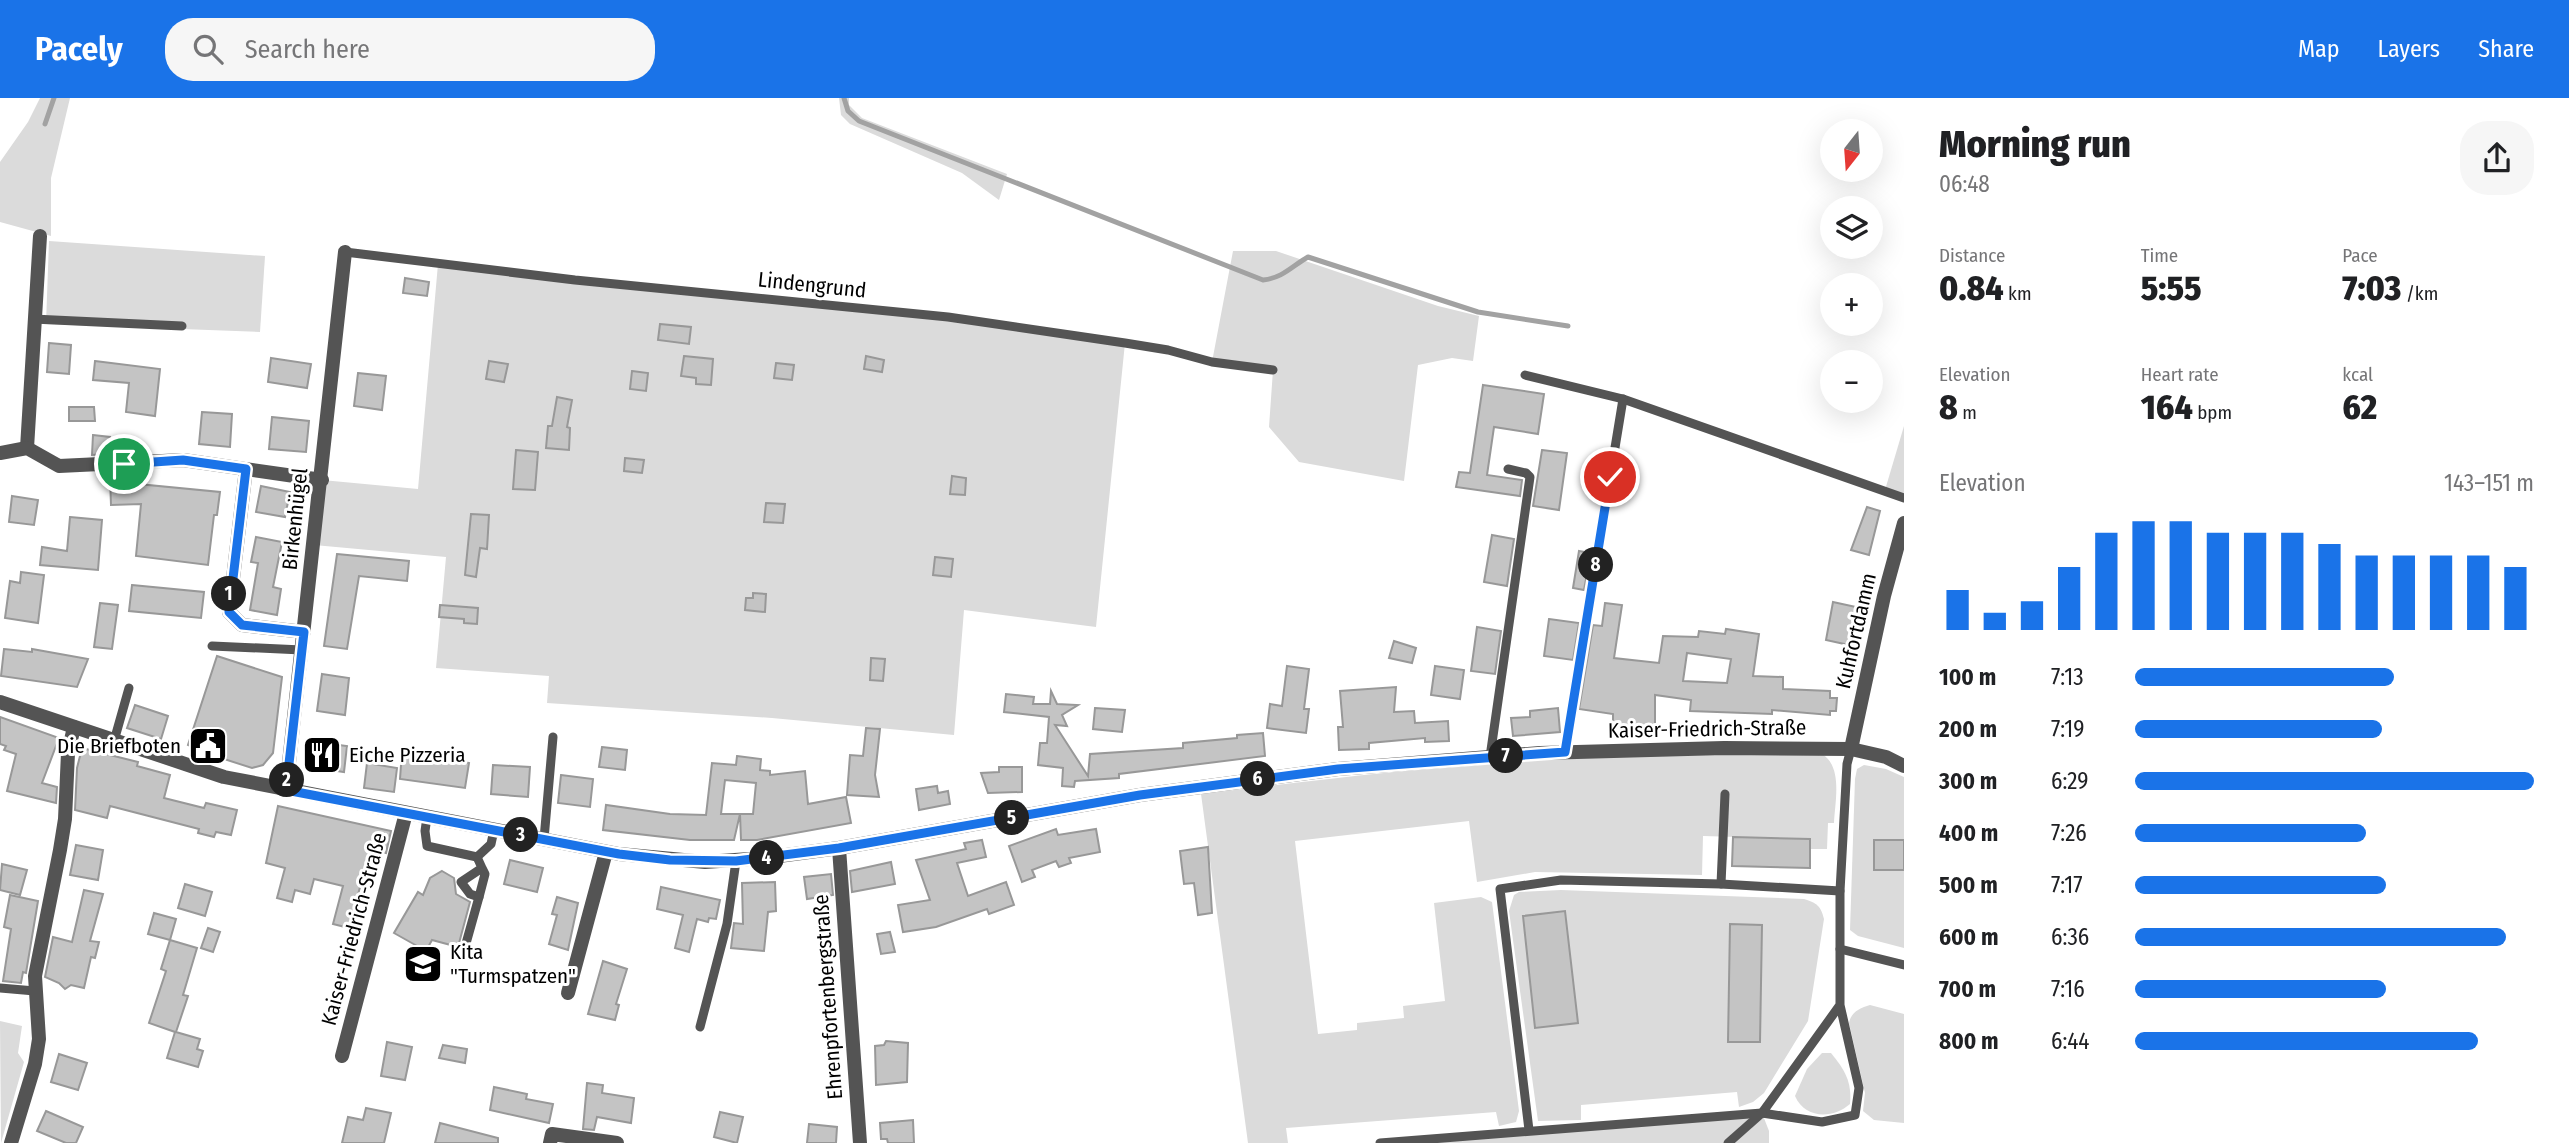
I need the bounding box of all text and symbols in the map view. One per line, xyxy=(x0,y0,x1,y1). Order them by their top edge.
search box xyxy=(165,18,655,81)
text: Pacely xyxy=(35,29,123,69)
icon: search xyxy=(189,30,227,68)
text: Search here xyxy=(245,34,370,65)
text: Map xyxy=(2298,35,2340,63)
text: Layers xyxy=(2378,35,2440,63)
text: Share xyxy=(2478,35,2534,63)
north arrow xyxy=(1820,119,1883,182)
map controls xyxy=(1820,119,1883,413)
text: Morning run xyxy=(1939,121,2131,167)
button: share xyxy=(2460,121,2534,195)
text: 06:48 xyxy=(1939,170,1990,198)
button: layers xyxy=(1820,196,1883,259)
text: Distance xyxy=(1939,244,2006,267)
text: Time xyxy=(2141,244,2178,267)
text: Pace xyxy=(2342,244,2378,267)
street label: Lindengrund xyxy=(757,266,867,304)
text: 0.84 xyxy=(1939,267,2004,309)
text: 5:55 xyxy=(2141,267,2202,309)
text: 7:03 xyxy=(2342,267,2401,309)
button: + xyxy=(1820,273,1883,336)
text: km xyxy=(2004,282,2032,305)
text: /km xyxy=(2401,282,2438,305)
button: − xyxy=(1820,350,1883,413)
text: Elevation xyxy=(1939,363,2011,386)
text: Heart rate xyxy=(2141,363,2219,386)
text: kcal xyxy=(2342,363,2373,386)
text: 8 xyxy=(1939,386,1958,428)
text: 164 xyxy=(2141,386,2193,428)
text: 62 xyxy=(2342,386,2377,428)
text: m xyxy=(1958,401,1977,424)
text: bpm xyxy=(2193,401,2232,424)
pin xyxy=(94,434,154,494)
icon: arrive xyxy=(105,445,143,483)
pin xyxy=(1580,447,1640,507)
icon: check xyxy=(1591,458,1629,496)
street label: Birkenhügel xyxy=(277,466,313,571)
text: Elevation xyxy=(1939,469,2026,497)
text: 143–151 m xyxy=(2444,469,2534,497)
pin: 8 xyxy=(1578,547,1614,582)
text: 8 xyxy=(1590,553,1601,576)
street label: Kuhfortdamm xyxy=(1830,571,1882,691)
pin: 1 xyxy=(212,576,246,612)
text: 1 xyxy=(224,582,233,605)
text: 100 m xyxy=(1939,663,1996,691)
text: 7:13 xyxy=(2051,663,2084,691)
street label: Kaiser-Friedrich-Straße xyxy=(1608,714,1806,744)
text: 200 m xyxy=(1939,715,1997,743)
text: 7:19 xyxy=(2051,715,2084,743)
public building icon: Die Briefboten xyxy=(187,725,229,767)
place label: Die Briefboten xyxy=(57,733,181,759)
restaurant icon: Eiche Pizzeria xyxy=(301,734,343,776)
pin: 7 xyxy=(1488,738,1524,774)
place label: Eiche Pizzeria xyxy=(349,742,466,768)
text: 7 xyxy=(1501,744,1510,767)
pin: 2 xyxy=(270,762,304,798)
pin: 6 xyxy=(1240,762,1276,796)
text: 6 xyxy=(1253,767,1262,790)
text: 300 m xyxy=(1939,767,1997,795)
text: 6:29 xyxy=(2051,767,2088,795)
text: 2 xyxy=(282,768,291,791)
pin: 5 xyxy=(995,800,1030,836)
text: 5 xyxy=(1007,806,1016,829)
pin: 3 xyxy=(504,818,538,852)
text: 400 m xyxy=(1939,819,1998,847)
text: 7:26 xyxy=(2051,819,2087,847)
text: 3 xyxy=(516,823,525,846)
street label: Kaiser-Friedrich-Straße xyxy=(316,830,392,1028)
pin: 4 xyxy=(750,840,784,876)
text: 4 xyxy=(762,846,771,869)
text: 500 m xyxy=(1939,871,1998,899)
text: 7:17 xyxy=(2051,871,2083,899)
street label: Ehrenpfortenbergstraße xyxy=(808,894,848,1100)
text: 600 m xyxy=(1939,923,1998,951)
text: 6:36 xyxy=(2051,923,2089,951)
place label: Kita "Turmspatzen" xyxy=(450,939,576,989)
school or university icon: Kita "Turmspatzen" xyxy=(402,943,444,985)
text: 700 m xyxy=(1939,975,1996,1003)
text: 7:16 xyxy=(2051,975,2085,1003)
text: 800 m xyxy=(1939,1027,1999,1055)
text: 6:44 xyxy=(2051,1027,2089,1055)

